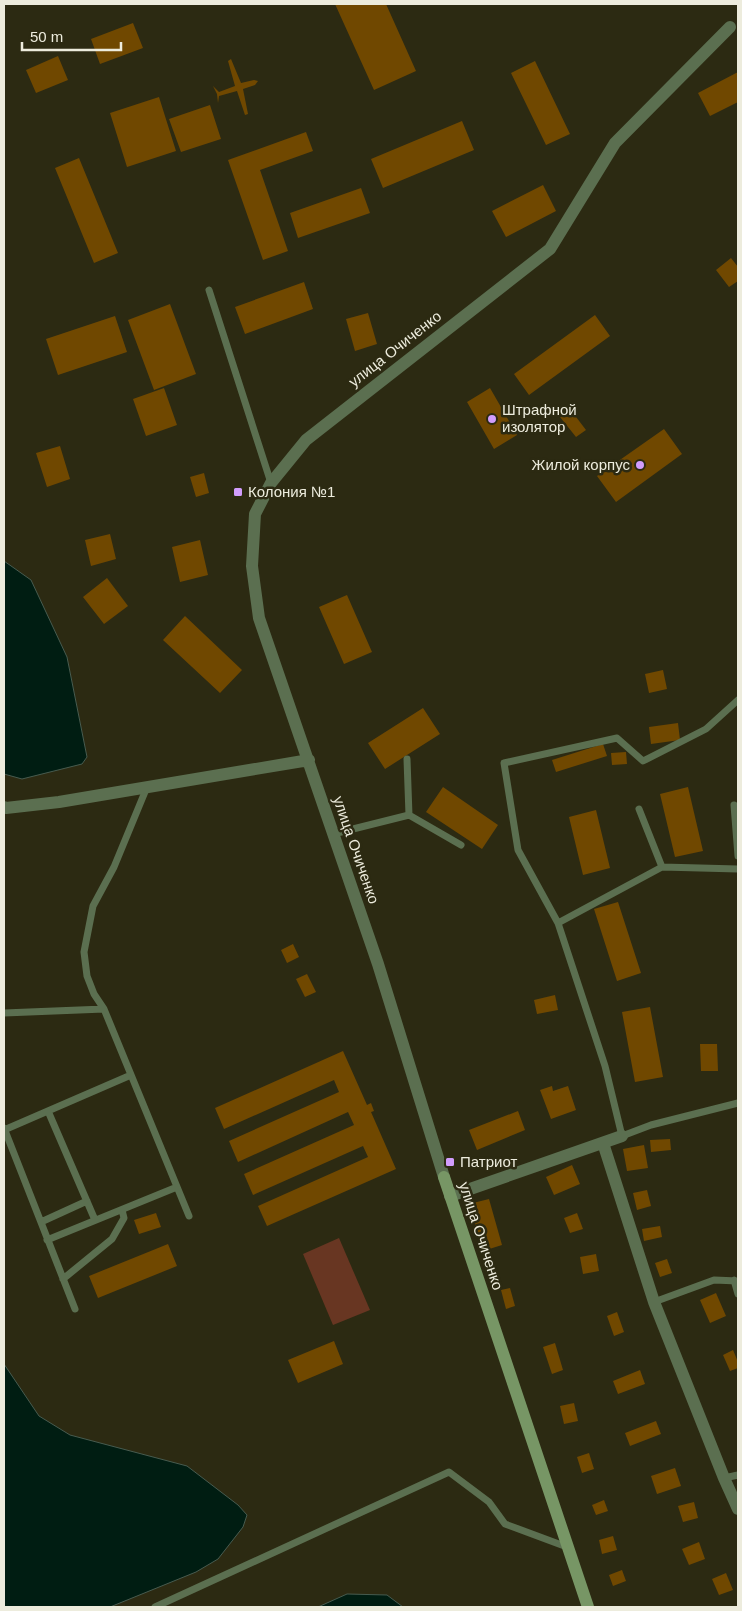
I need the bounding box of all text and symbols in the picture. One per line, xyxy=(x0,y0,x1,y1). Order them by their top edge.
scale bar xyxy=(22,20,121,52)
text: 50 m xyxy=(30,28,63,45)
street label: улица Очиченко xyxy=(345,307,444,390)
place label: Штрафной изолятор xyxy=(502,401,577,435)
marker: Штрафной изолятор xyxy=(486,413,498,425)
place label: Жилой корпус xyxy=(532,456,630,473)
marker: Жилой корпус xyxy=(634,459,646,471)
place label: Колония №1 xyxy=(248,483,335,500)
marker: Колония №1 xyxy=(232,486,244,498)
street label: улица Очиченко xyxy=(330,794,383,906)
place label: Патриот xyxy=(460,1153,517,1170)
marker: Патриот xyxy=(444,1156,456,1168)
street label: улица Очиченко xyxy=(456,1180,507,1292)

